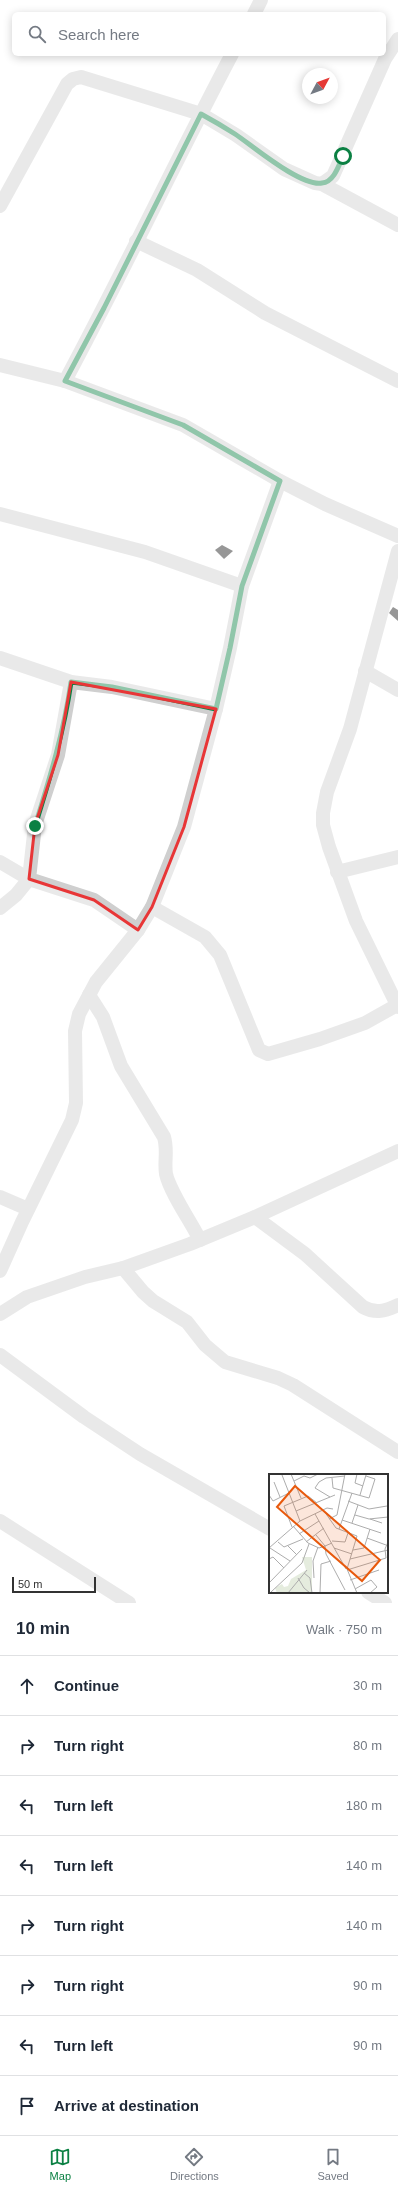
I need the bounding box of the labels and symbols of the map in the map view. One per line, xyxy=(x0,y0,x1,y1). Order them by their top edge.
north arrow xyxy=(302,68,338,104)
route start xyxy=(334,147,352,165)
route end xyxy=(26,817,44,835)
inset map xyxy=(269,1474,388,1593)
scale bar xyxy=(12,1575,96,1594)

